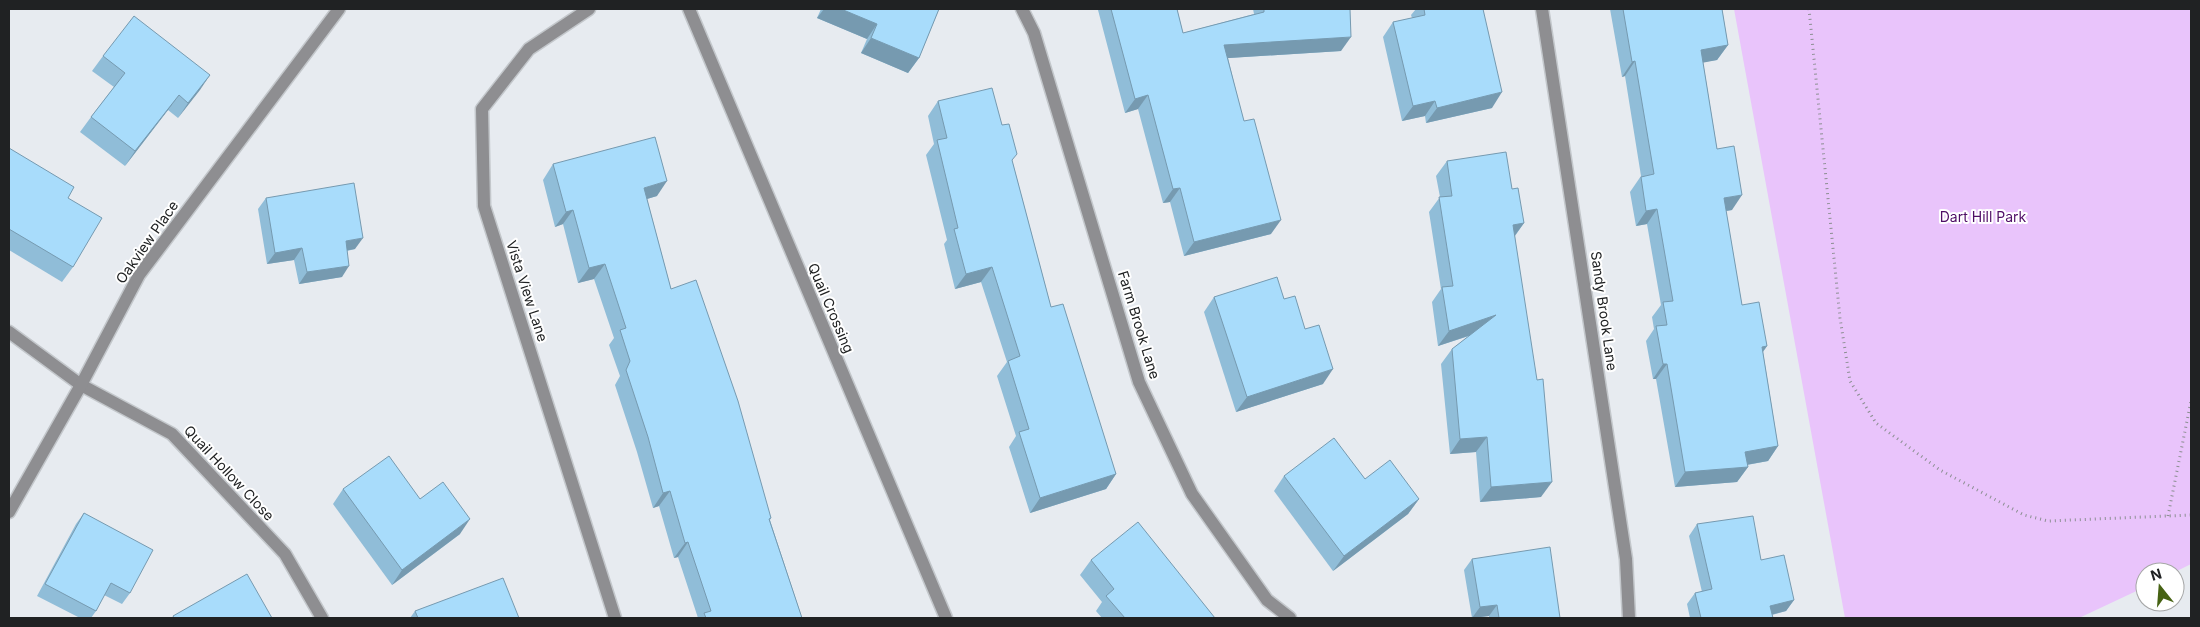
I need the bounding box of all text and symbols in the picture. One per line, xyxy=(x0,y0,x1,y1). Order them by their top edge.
street label: Oakview Place xyxy=(112,197,181,286)
park label: Dart Hill Park xyxy=(1940,208,2027,225)
street label: Vista View Lane xyxy=(503,238,552,344)
street label: Sandy Brook Lane xyxy=(1588,250,1621,372)
street label: Quail Crossing xyxy=(805,260,858,355)
street label: Farm Brook Lane xyxy=(1115,269,1164,381)
street label: Quail Hollow Close xyxy=(181,421,278,524)
north arrow xyxy=(2135,562,2185,612)
text: N xyxy=(2148,564,2164,584)

